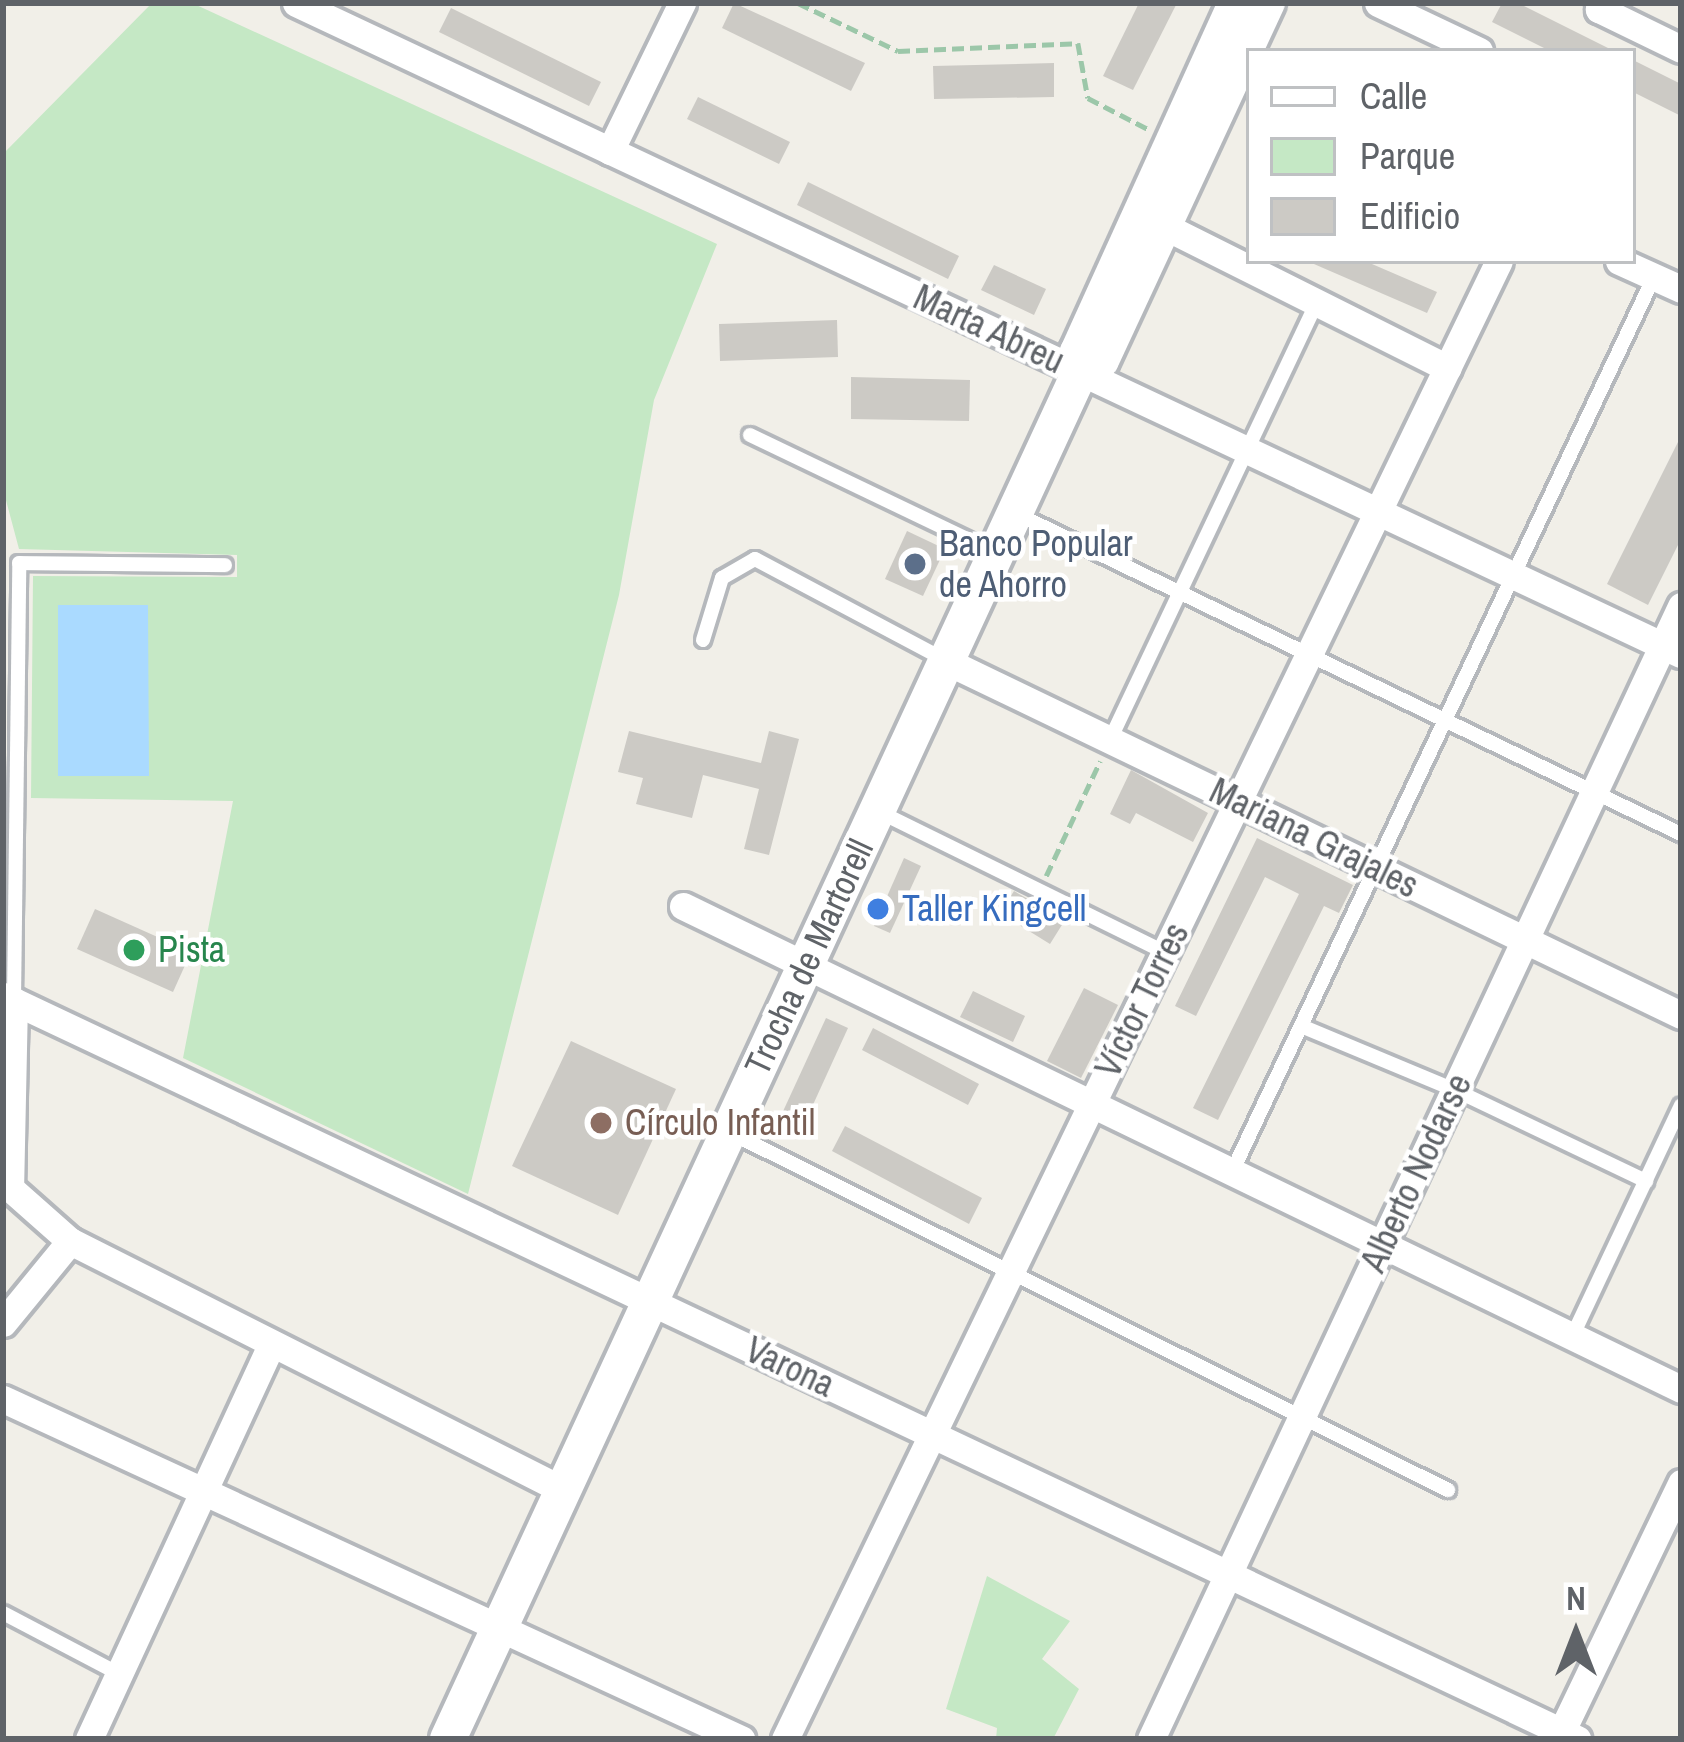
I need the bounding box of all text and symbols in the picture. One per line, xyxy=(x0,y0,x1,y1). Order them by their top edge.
legend xyxy=(1246,48,1636,264)
text: Calle xyxy=(1360,72,1427,120)
text: Parque xyxy=(1360,132,1455,180)
text: Edificio xyxy=(1360,192,1460,240)
street label: Marta Abreu xyxy=(906,275,1072,383)
place label: Banco Popular de Ahorro xyxy=(939,521,1133,606)
marker: Banco Popular de Ahorro xyxy=(902,551,928,577)
street label: Mariana Grajales xyxy=(1203,769,1425,907)
street label: Trocha de Martorell xyxy=(736,832,882,1082)
place label: Taller Kingcell xyxy=(902,887,1086,931)
marker: Taller Kingcell xyxy=(865,896,891,922)
street label: Víctor Torres xyxy=(1086,916,1198,1084)
place label: Pista xyxy=(158,928,225,972)
marker: Pista xyxy=(121,937,147,963)
street label: Alberto Nodarse xyxy=(1351,1067,1481,1279)
place label: Círculo Infantil xyxy=(625,1101,815,1145)
marker: Círculo Infantil xyxy=(588,1110,614,1136)
street label: Varona xyxy=(739,1328,841,1406)
north arrow xyxy=(1516,1574,1636,1694)
text: N xyxy=(1566,1576,1586,1620)

